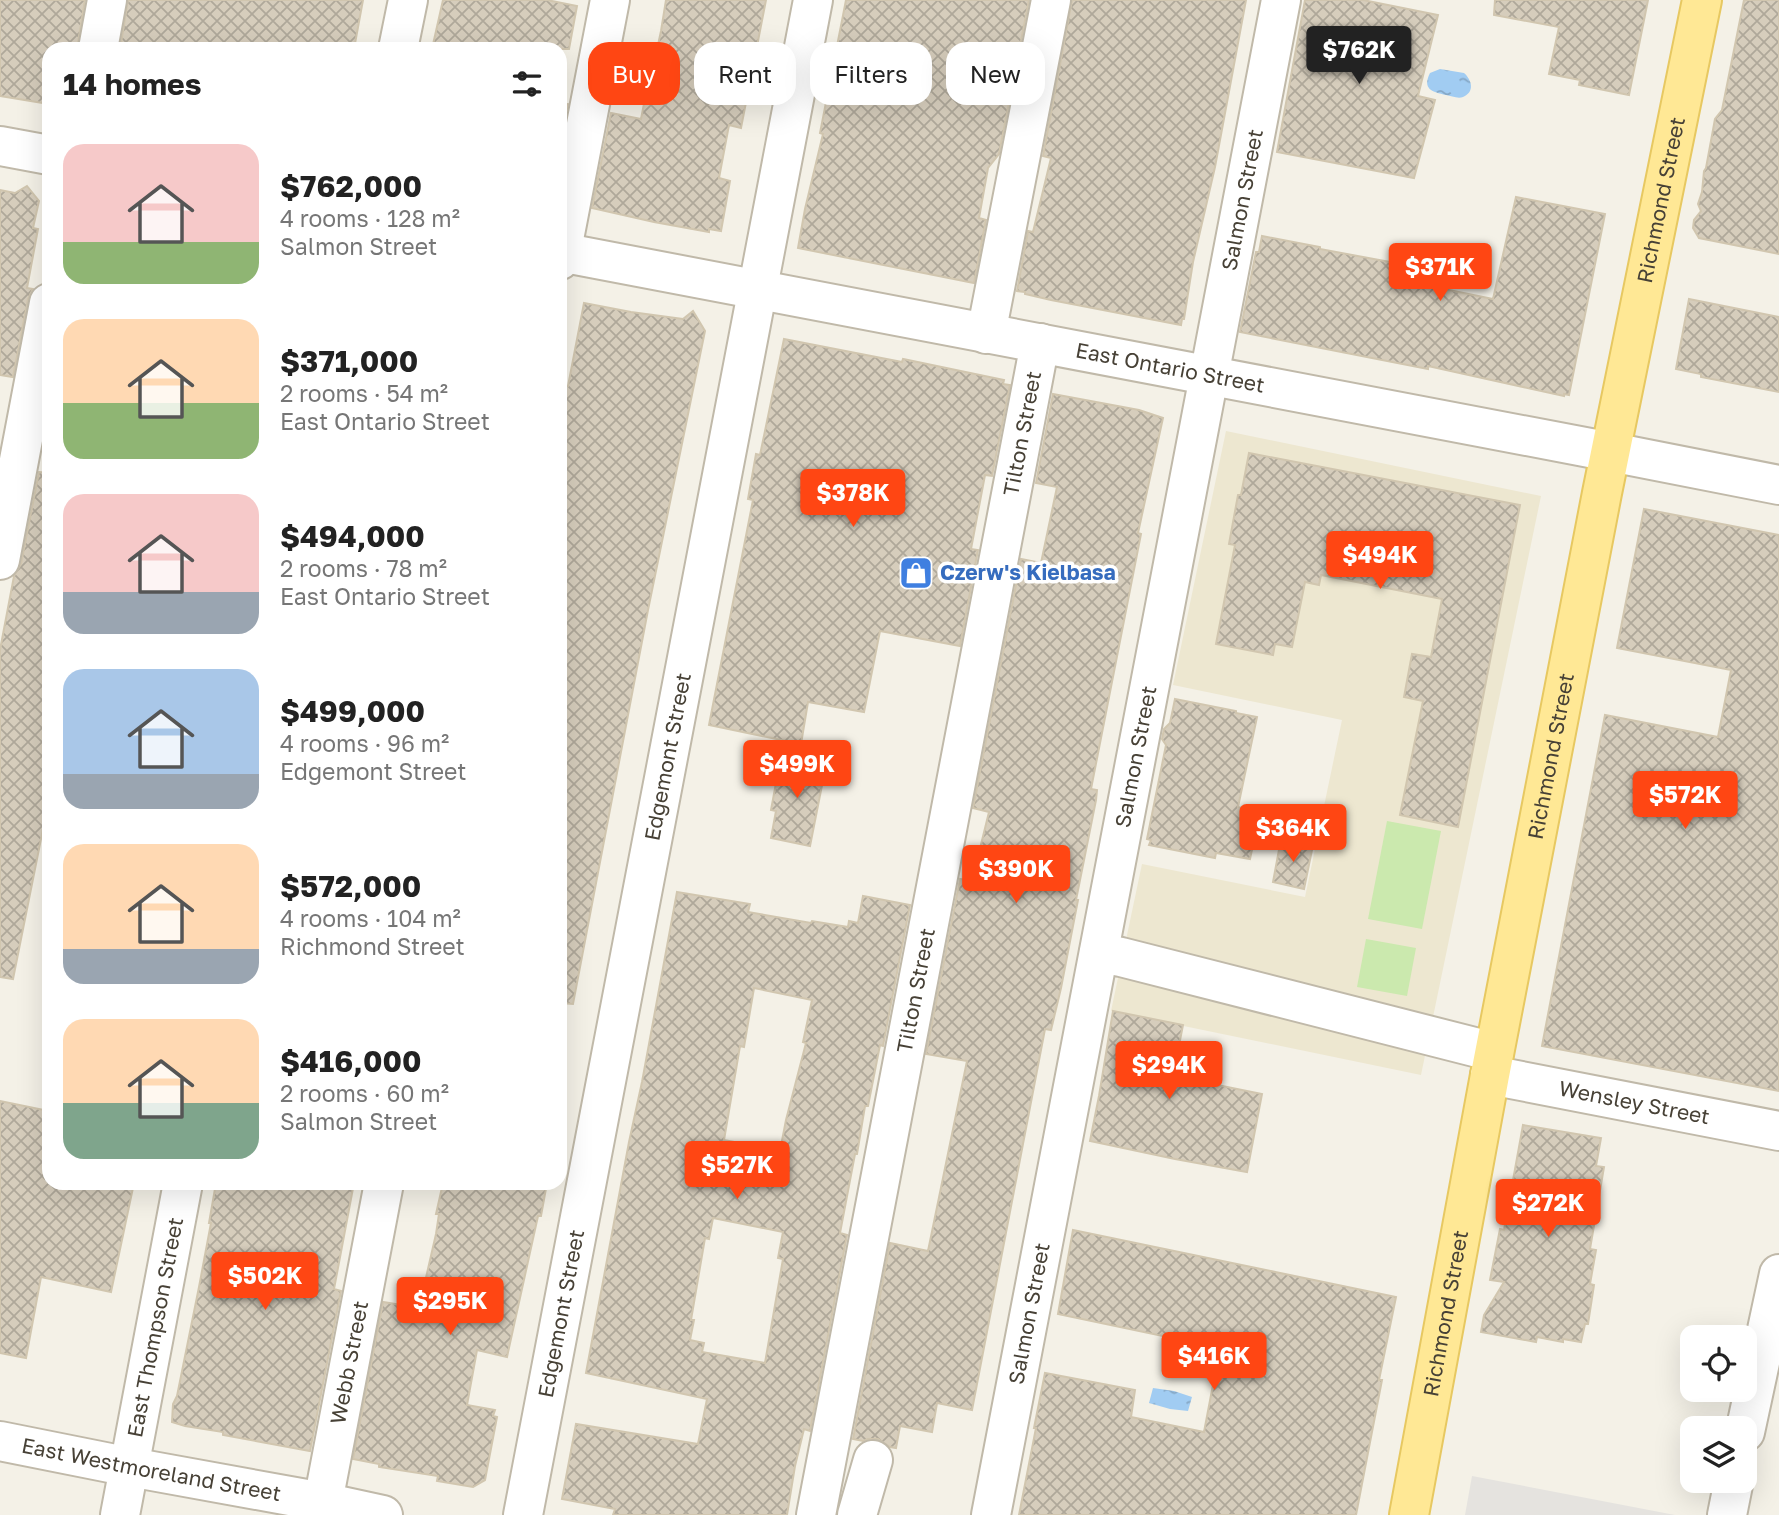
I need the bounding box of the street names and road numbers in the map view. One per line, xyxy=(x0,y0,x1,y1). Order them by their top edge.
street label: Richmond Street xyxy=(1631,115,1690,285)
street label: Salmon Street xyxy=(1215,127,1268,273)
street label: East Ontario Street xyxy=(1074,336,1267,398)
street label: Tilton Street xyxy=(997,369,1046,498)
street label: Edgemont Street xyxy=(638,670,696,843)
street label: Richmond Street xyxy=(1522,671,1579,841)
street label: Salmon Street xyxy=(1109,684,1161,830)
street label: Tilton Street xyxy=(891,926,940,1055)
street label: Wensley Street xyxy=(1557,1075,1712,1129)
street label: East Thompson Street xyxy=(121,1215,188,1439)
street label: Edgemont Street xyxy=(532,1227,589,1400)
street label: Richmond Street xyxy=(1417,1228,1473,1399)
street label: Salmon Street xyxy=(1002,1240,1055,1386)
street label: Webb Street xyxy=(324,1299,373,1426)
street label: East Westmoreland Street xyxy=(19,1432,283,1506)

